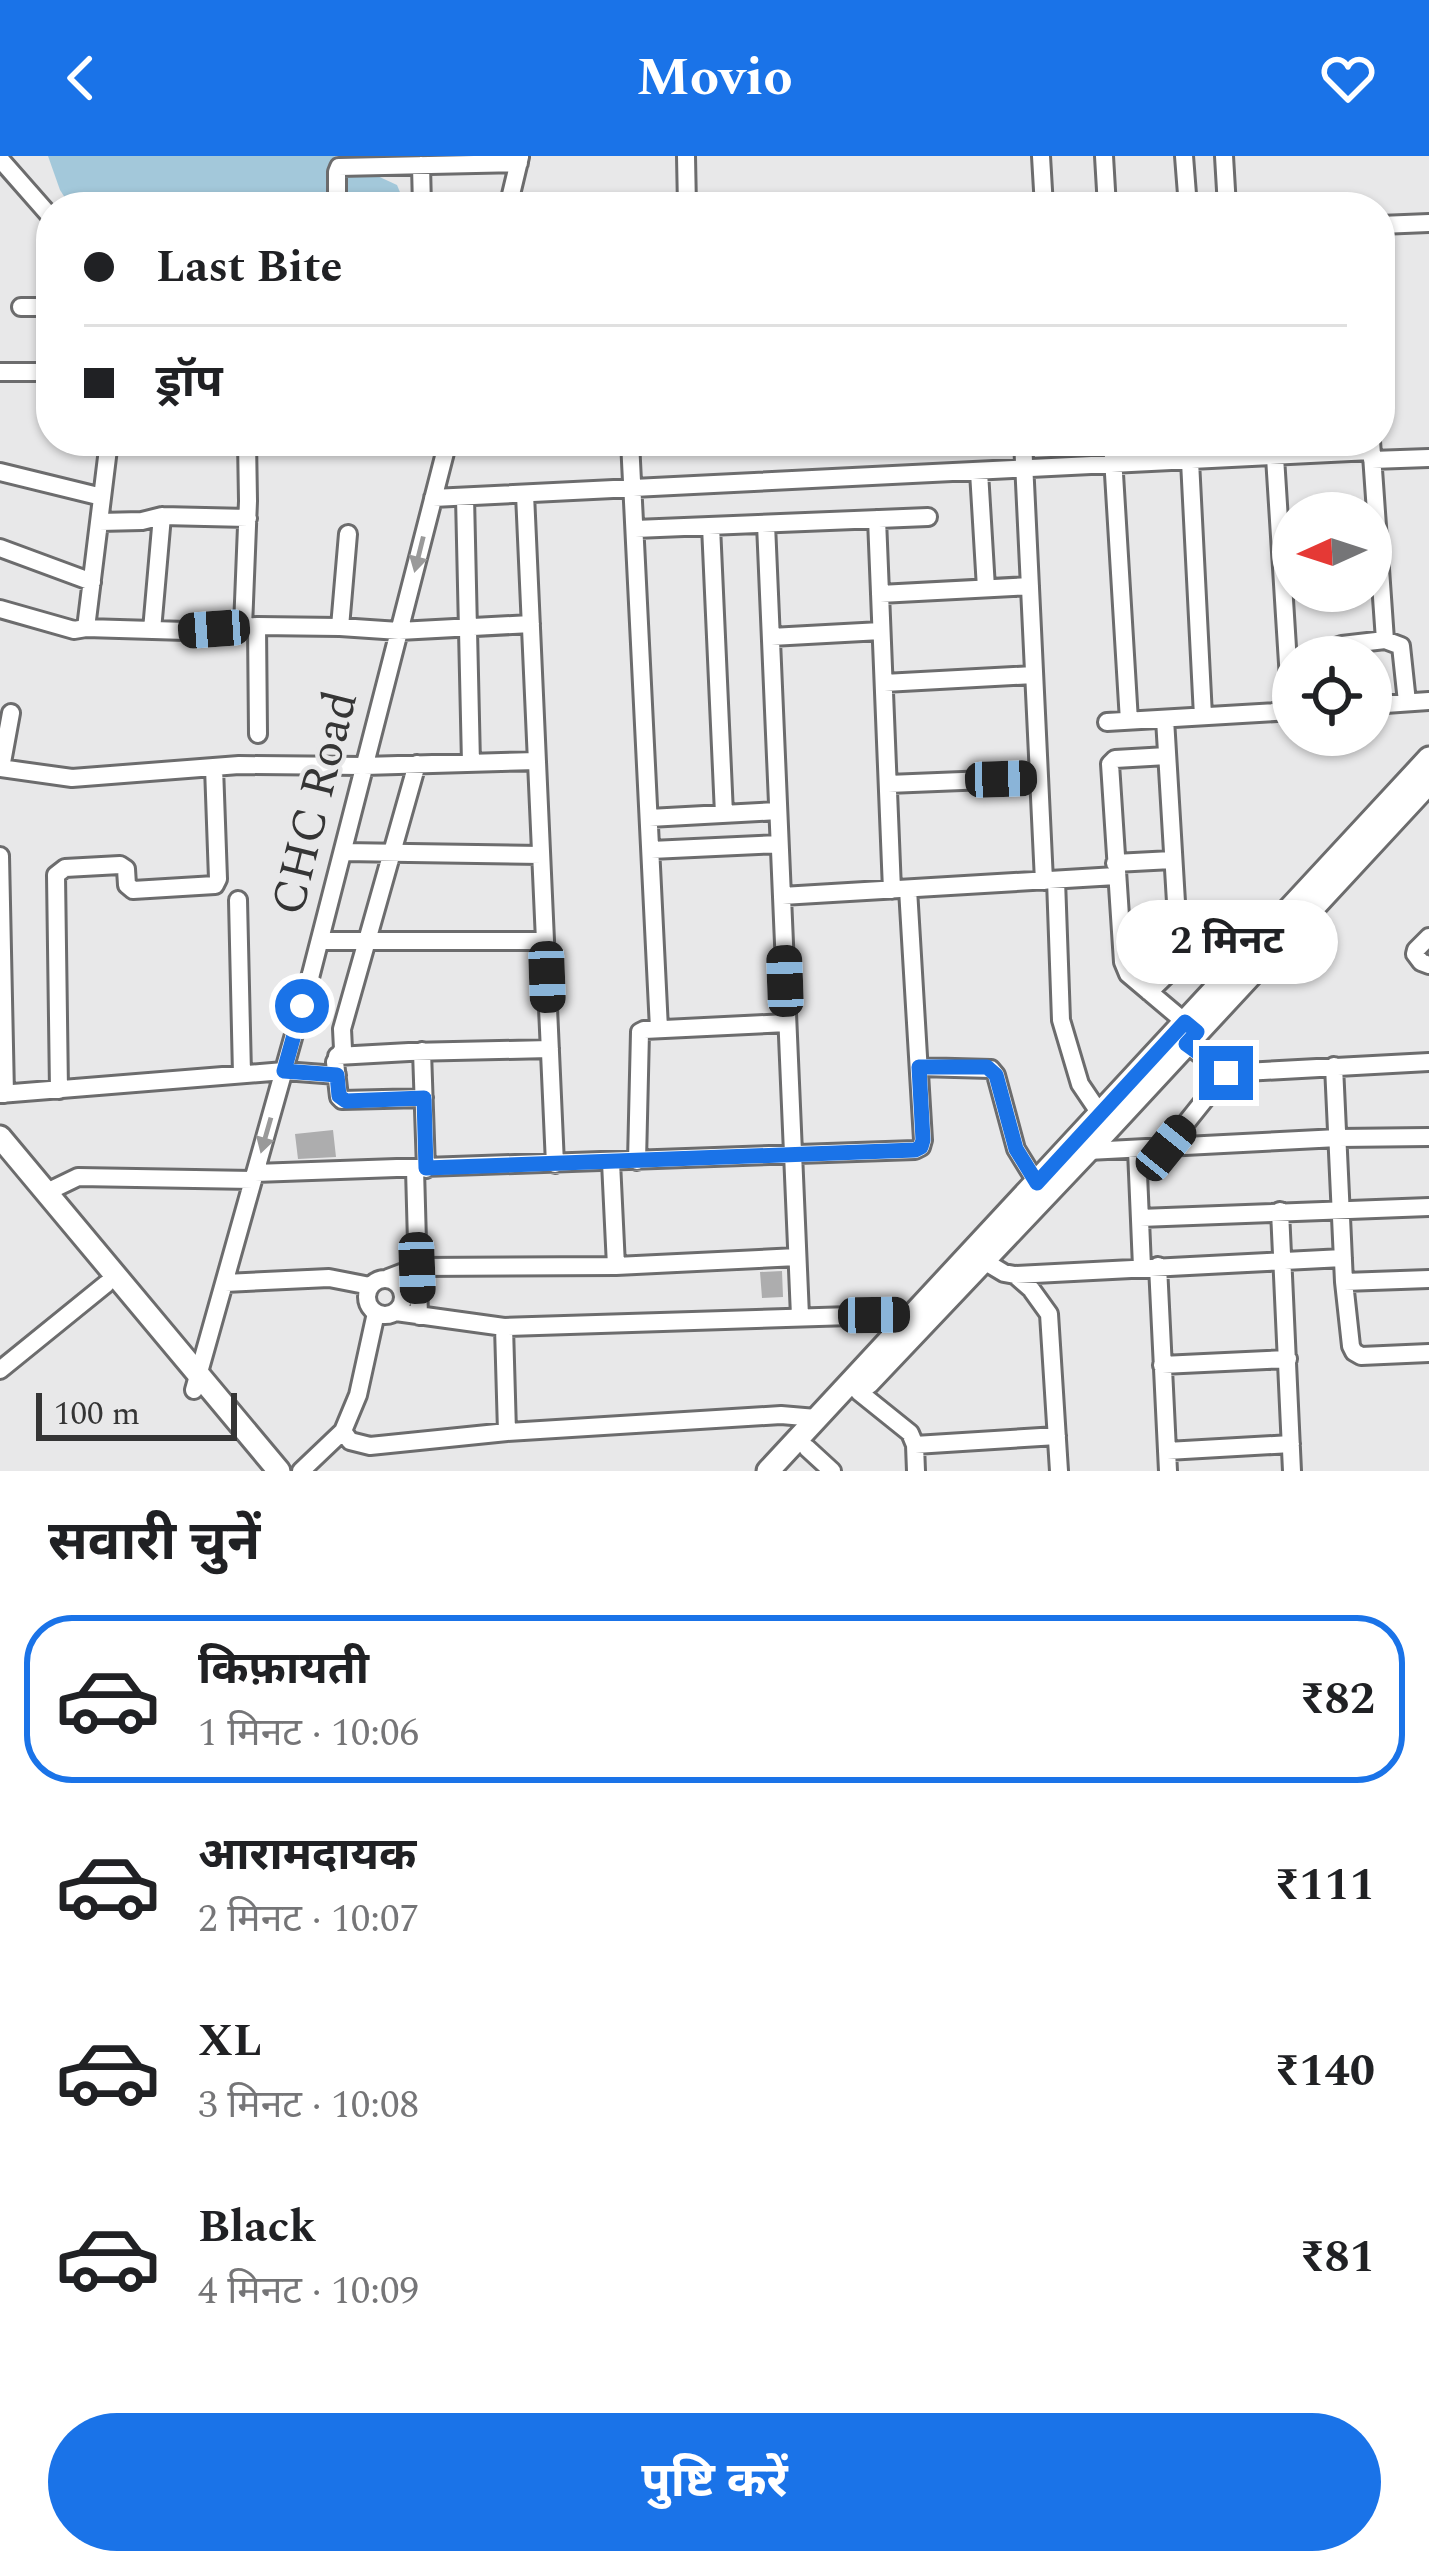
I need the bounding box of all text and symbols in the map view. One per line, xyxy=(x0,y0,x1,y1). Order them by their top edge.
text: Movio xyxy=(636,37,793,119)
icon: back xyxy=(48,45,114,111)
icon: heart xyxy=(1315,45,1381,111)
text: Last Bite xyxy=(156,233,343,302)
text: ड्रॉप xyxy=(156,348,223,417)
north arrow xyxy=(1272,492,1392,612)
map controls xyxy=(1272,492,1392,756)
one-way arrow xyxy=(408,536,427,573)
car xyxy=(177,609,251,649)
button: locate xyxy=(1272,636,1392,756)
street label: CHC Road xyxy=(252,683,378,923)
car xyxy=(964,760,1038,798)
callout: 2 मिनट xyxy=(1115,899,1337,983)
text: 2 मिनट xyxy=(1170,912,1284,971)
car xyxy=(528,940,566,1014)
car xyxy=(766,944,804,1018)
route start xyxy=(275,979,329,1033)
route end xyxy=(1199,1046,1253,1100)
car xyxy=(1129,1109,1203,1187)
one-way arrow xyxy=(256,1116,275,1153)
car xyxy=(398,1231,436,1305)
car xyxy=(838,1296,910,1334)
scale bar xyxy=(36,1387,237,1440)
text: 100 m xyxy=(54,1389,140,1439)
text: सवारी चुनें xyxy=(48,1502,260,1584)
text: किफ़ायती xyxy=(198,1635,369,1704)
icon: car xyxy=(54,1645,162,1753)
text: ₹82 xyxy=(1299,1665,1375,1734)
text: 1 मिनट · 10:06 xyxy=(198,1704,419,1763)
text: आरामदायक xyxy=(198,1821,416,1890)
icon: car xyxy=(54,1831,162,1939)
text: ₹111 xyxy=(1274,1851,1375,1920)
text: 2 मिनट · 10:07 xyxy=(198,1890,419,1949)
text: XL xyxy=(198,2007,262,2076)
icon: car xyxy=(54,2017,162,2125)
text: ₹140 xyxy=(1274,2037,1375,2106)
text: 3 मिनट · 10:08 xyxy=(198,2076,419,2135)
text: Black xyxy=(198,2193,316,2262)
icon: car xyxy=(54,2203,162,2311)
text: ₹81 xyxy=(1299,2223,1375,2292)
text: 4 मिनट · 10:09 xyxy=(198,2262,419,2321)
button: पुष्टि करें xyxy=(48,2413,1381,2551)

